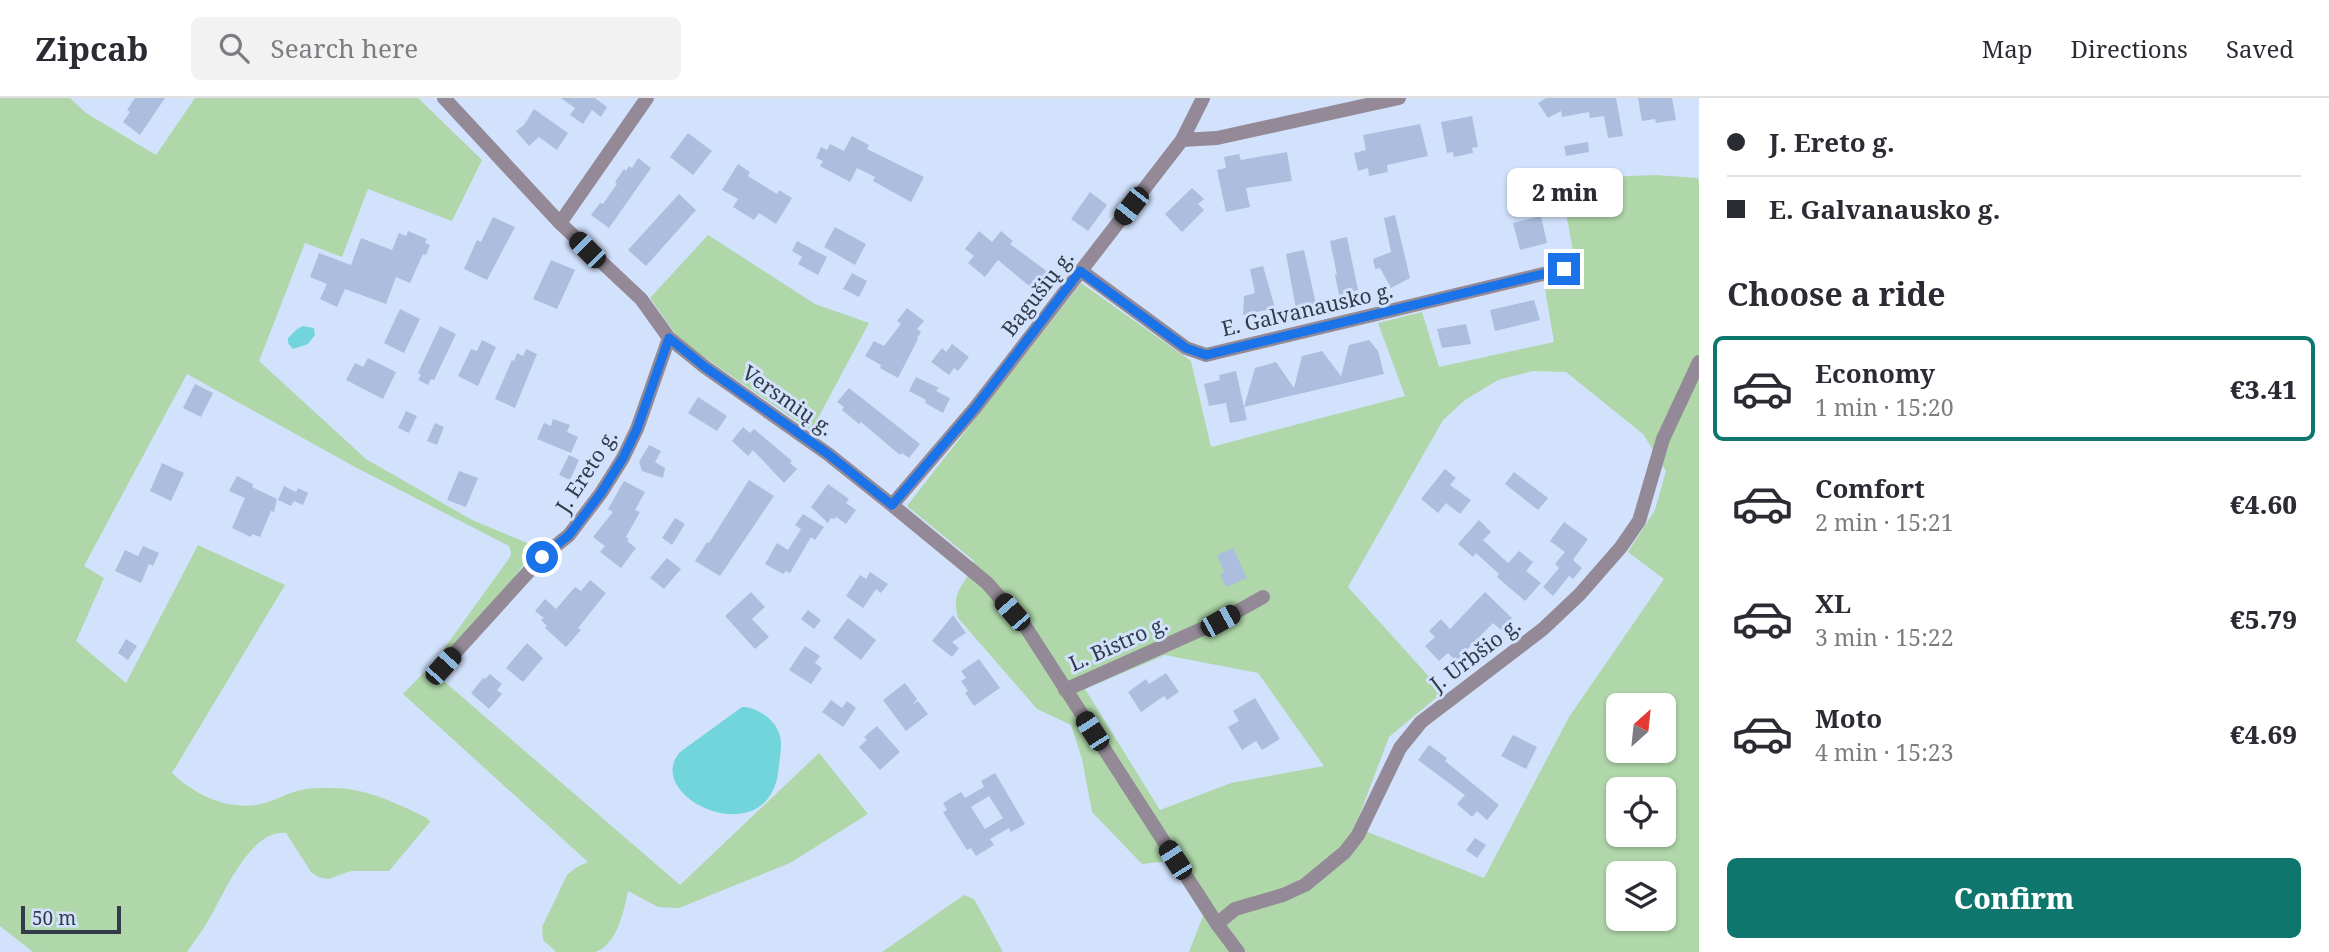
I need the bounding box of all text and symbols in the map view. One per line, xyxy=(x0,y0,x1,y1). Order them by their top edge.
search box xyxy=(191,17,681,80)
text: Zipcab xyxy=(35,26,149,71)
icon: search xyxy=(215,29,253,67)
text: Search here xyxy=(271,30,418,66)
text: Map xyxy=(1982,32,2033,65)
text: Directions xyxy=(2071,32,2188,65)
text: Saved xyxy=(2226,32,2294,65)
text: J. Ereto g. xyxy=(1769,124,1895,160)
callout: 2 min xyxy=(1506,167,1622,216)
text: 2 min xyxy=(1532,176,1598,208)
car xyxy=(1110,183,1153,229)
text: E. Galvanausko g. xyxy=(1769,191,2000,227)
car xyxy=(565,228,610,272)
street label: Bagušių g. xyxy=(995,244,1079,342)
route end xyxy=(1548,253,1580,285)
text: Choose a ride xyxy=(1727,272,1946,315)
street label: E. Galvanausko g. xyxy=(1218,276,1396,342)
text: Economy xyxy=(1815,355,1935,391)
icon: car xyxy=(1731,357,1794,420)
street label: Versmių g. xyxy=(737,358,839,442)
text: €3.41 xyxy=(2230,371,2297,407)
text: 1 min · 15:20 xyxy=(1815,391,1953,423)
street label: J. Ereto g. xyxy=(548,424,623,519)
text: Comfort xyxy=(1815,470,1925,506)
icon: car xyxy=(1731,472,1794,535)
text: €4.60 xyxy=(2230,486,2297,522)
text: 2 min · 15:21 xyxy=(1815,506,1953,538)
route start xyxy=(526,541,558,573)
text: XL xyxy=(1815,585,1851,621)
icon: car xyxy=(1731,587,1794,650)
car xyxy=(991,589,1034,635)
text: €5.79 xyxy=(2230,601,2297,637)
car xyxy=(1197,602,1244,640)
street label: L. Bistro g. xyxy=(1064,609,1172,677)
street label: J. Urbšio g. xyxy=(1423,611,1526,698)
text: 3 min · 15:22 xyxy=(1815,621,1953,653)
car xyxy=(422,643,465,689)
north arrow xyxy=(1606,693,1676,763)
map controls xyxy=(1606,693,1676,931)
text: Moto xyxy=(1815,700,1882,736)
icon: car xyxy=(1731,702,1794,765)
car xyxy=(1072,708,1113,754)
text: €4.69 xyxy=(2230,716,2297,752)
text: 4 min · 15:23 xyxy=(1815,736,1953,768)
button: locate xyxy=(1606,777,1676,847)
car xyxy=(1155,837,1196,883)
button: Confirm xyxy=(1727,858,2301,938)
button: layers xyxy=(1606,861,1676,931)
scale bar xyxy=(21,903,121,935)
text: 50 m xyxy=(32,905,76,931)

